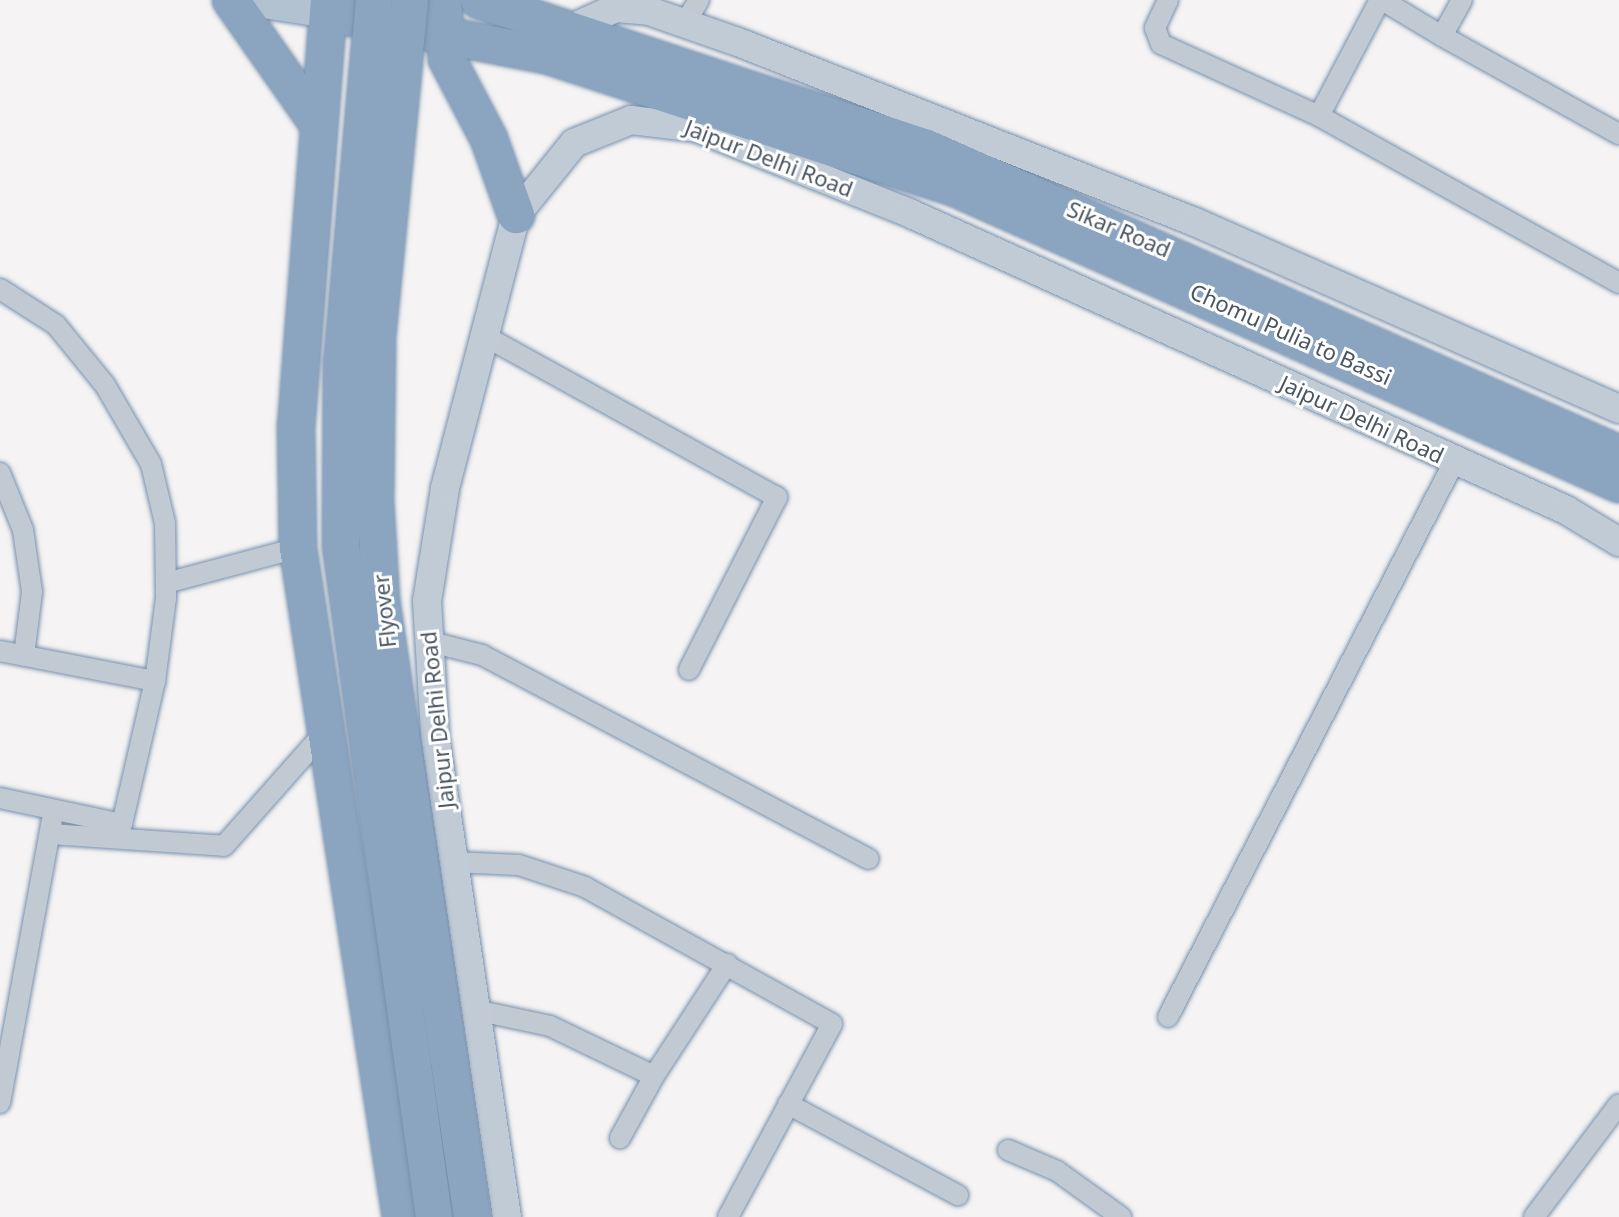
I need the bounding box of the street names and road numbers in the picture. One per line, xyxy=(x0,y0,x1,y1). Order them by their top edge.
street label: Jaipur Delhi Road xyxy=(681,114,857,202)
street label: Sikar Road xyxy=(1063,195,1175,263)
street label: Chomu Pulia to Bassi xyxy=(1186,278,1396,390)
street label: Jaipur Delhi Road xyxy=(1276,369,1448,469)
street label: Flyover xyxy=(367,573,401,649)
street label: Jaipur Delhi Road xyxy=(415,630,459,810)

